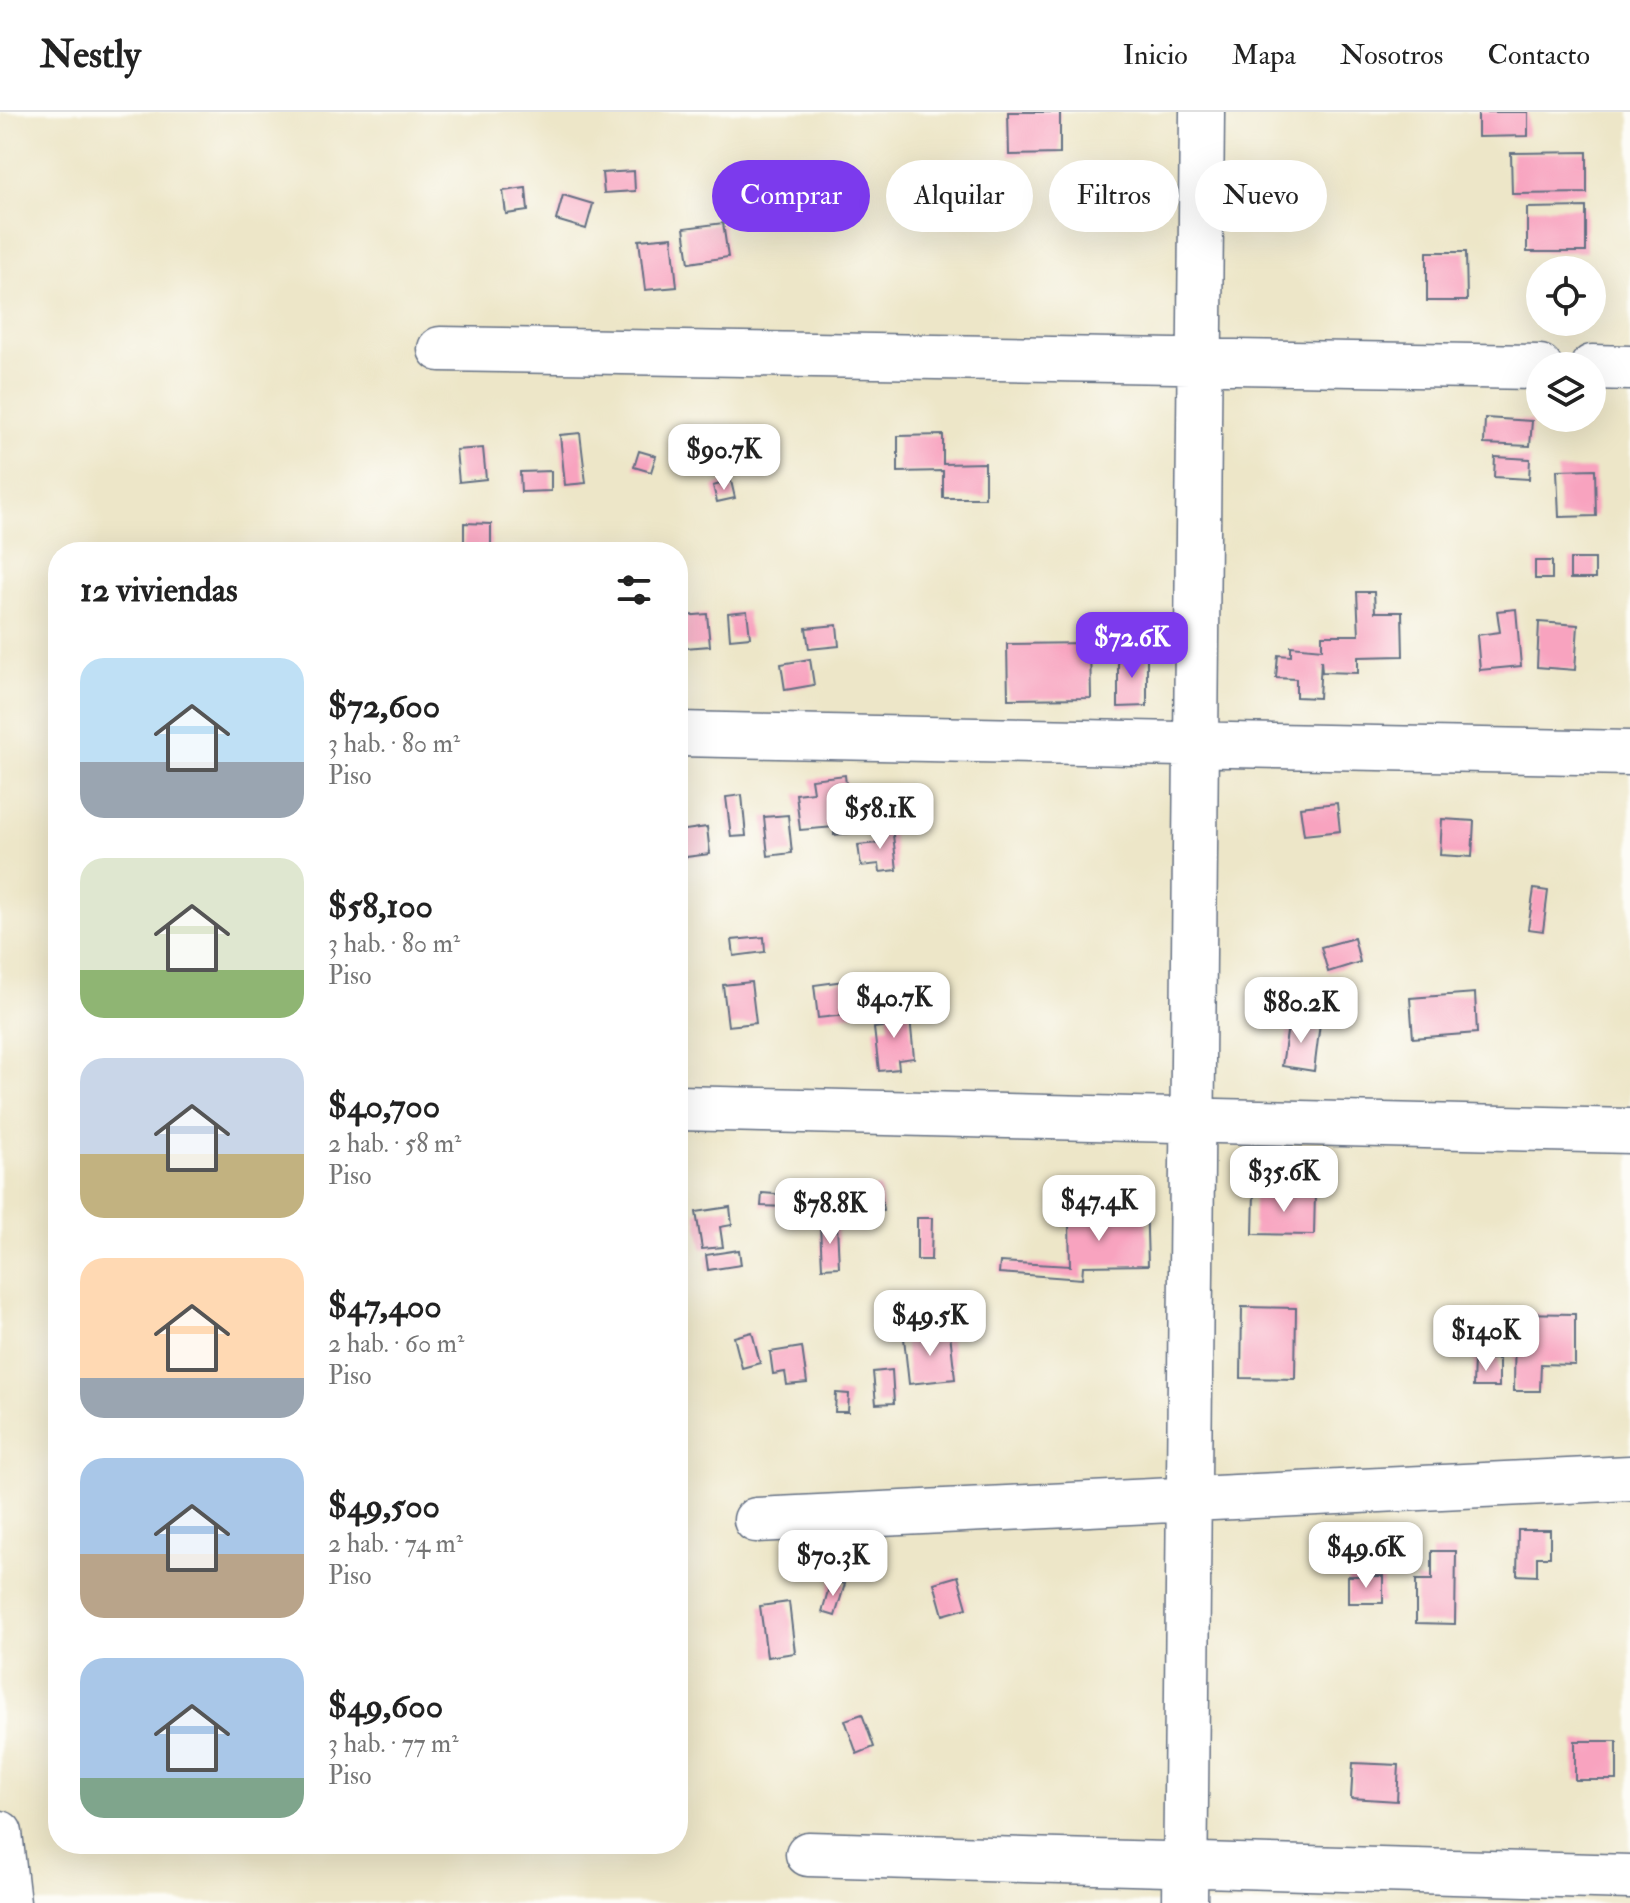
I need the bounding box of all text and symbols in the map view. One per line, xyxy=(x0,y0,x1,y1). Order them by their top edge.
text: Nestly xyxy=(40,31,141,79)
text: Inicio xyxy=(1123,38,1188,73)
text: Mapa xyxy=(1232,38,1296,73)
text: Nosotros xyxy=(1340,38,1443,73)
text: Contacto xyxy=(1487,38,1590,73)
chip: Comprar xyxy=(712,160,870,232)
chip: Alquilar xyxy=(886,160,1033,232)
chip: Filtros xyxy=(1049,160,1179,232)
chip: Nuevo xyxy=(1195,160,1327,232)
map controls xyxy=(1526,256,1606,432)
button: locate xyxy=(1526,256,1606,336)
button: layers xyxy=(1526,352,1606,432)
pin: $90.7K xyxy=(659,424,789,492)
text: $90.7K xyxy=(686,434,762,466)
icon: filters xyxy=(612,568,656,612)
text: 12 viviendas xyxy=(80,569,238,612)
pin: $72.6K xyxy=(1067,612,1197,680)
text: $72.6K xyxy=(1094,622,1170,654)
text: $72,600 xyxy=(328,685,440,728)
icon: home xyxy=(144,690,240,786)
text: 3 hab. · 80 m² xyxy=(328,728,460,760)
text: Piso xyxy=(328,760,371,792)
pin: $58.1K xyxy=(815,783,945,851)
text: $58.1K xyxy=(845,793,915,825)
text: $58,100 xyxy=(328,885,433,928)
icon: home xyxy=(144,890,240,986)
text: 3 hab. · 80 m² xyxy=(328,928,460,960)
text: Piso xyxy=(328,960,371,992)
pin: $40.7K xyxy=(829,972,959,1040)
pin: $80.2K xyxy=(1236,977,1366,1045)
text: $40.7K xyxy=(856,982,932,1014)
text: $80.2K xyxy=(1263,987,1339,1019)
text: $40,700 xyxy=(328,1085,440,1128)
icon: home xyxy=(144,1090,240,1186)
text: 2 hab. · 58 m² xyxy=(328,1128,461,1160)
pin: $35.6K xyxy=(1219,1146,1349,1214)
text: $35.6K xyxy=(1248,1156,1320,1188)
text: Piso xyxy=(328,1160,371,1192)
pin: $47.4K xyxy=(1034,1175,1164,1243)
pin: $78.8K xyxy=(765,1178,895,1246)
text: $47.4K xyxy=(1060,1185,1138,1217)
text: $78.8K xyxy=(793,1188,867,1220)
text: $47,400 xyxy=(328,1285,442,1328)
icon: home xyxy=(144,1290,240,1386)
pin: $49.5K xyxy=(865,1290,995,1358)
text: $49.5K xyxy=(892,1300,968,1332)
pin: $140K xyxy=(1430,1305,1542,1373)
text: $140K xyxy=(1451,1315,1521,1347)
text: 2 hab. · 60 m² xyxy=(328,1328,464,1360)
text: Piso xyxy=(328,1360,371,1392)
text: $49,500 xyxy=(328,1485,440,1528)
icon: home xyxy=(144,1490,240,1586)
pin: $49.6K xyxy=(1301,1522,1431,1590)
text: 2 hab. · 74 m² xyxy=(328,1528,463,1560)
pin: $70.3K xyxy=(768,1530,898,1598)
text: $49.6K xyxy=(1327,1532,1405,1564)
text: $70.3K xyxy=(796,1540,870,1572)
text: Piso xyxy=(328,1560,371,1592)
text: $49,600 xyxy=(328,1685,443,1728)
icon: home xyxy=(144,1690,240,1786)
text: 3 hab. · 77 m² xyxy=(328,1728,458,1760)
text: Piso xyxy=(328,1760,371,1792)

